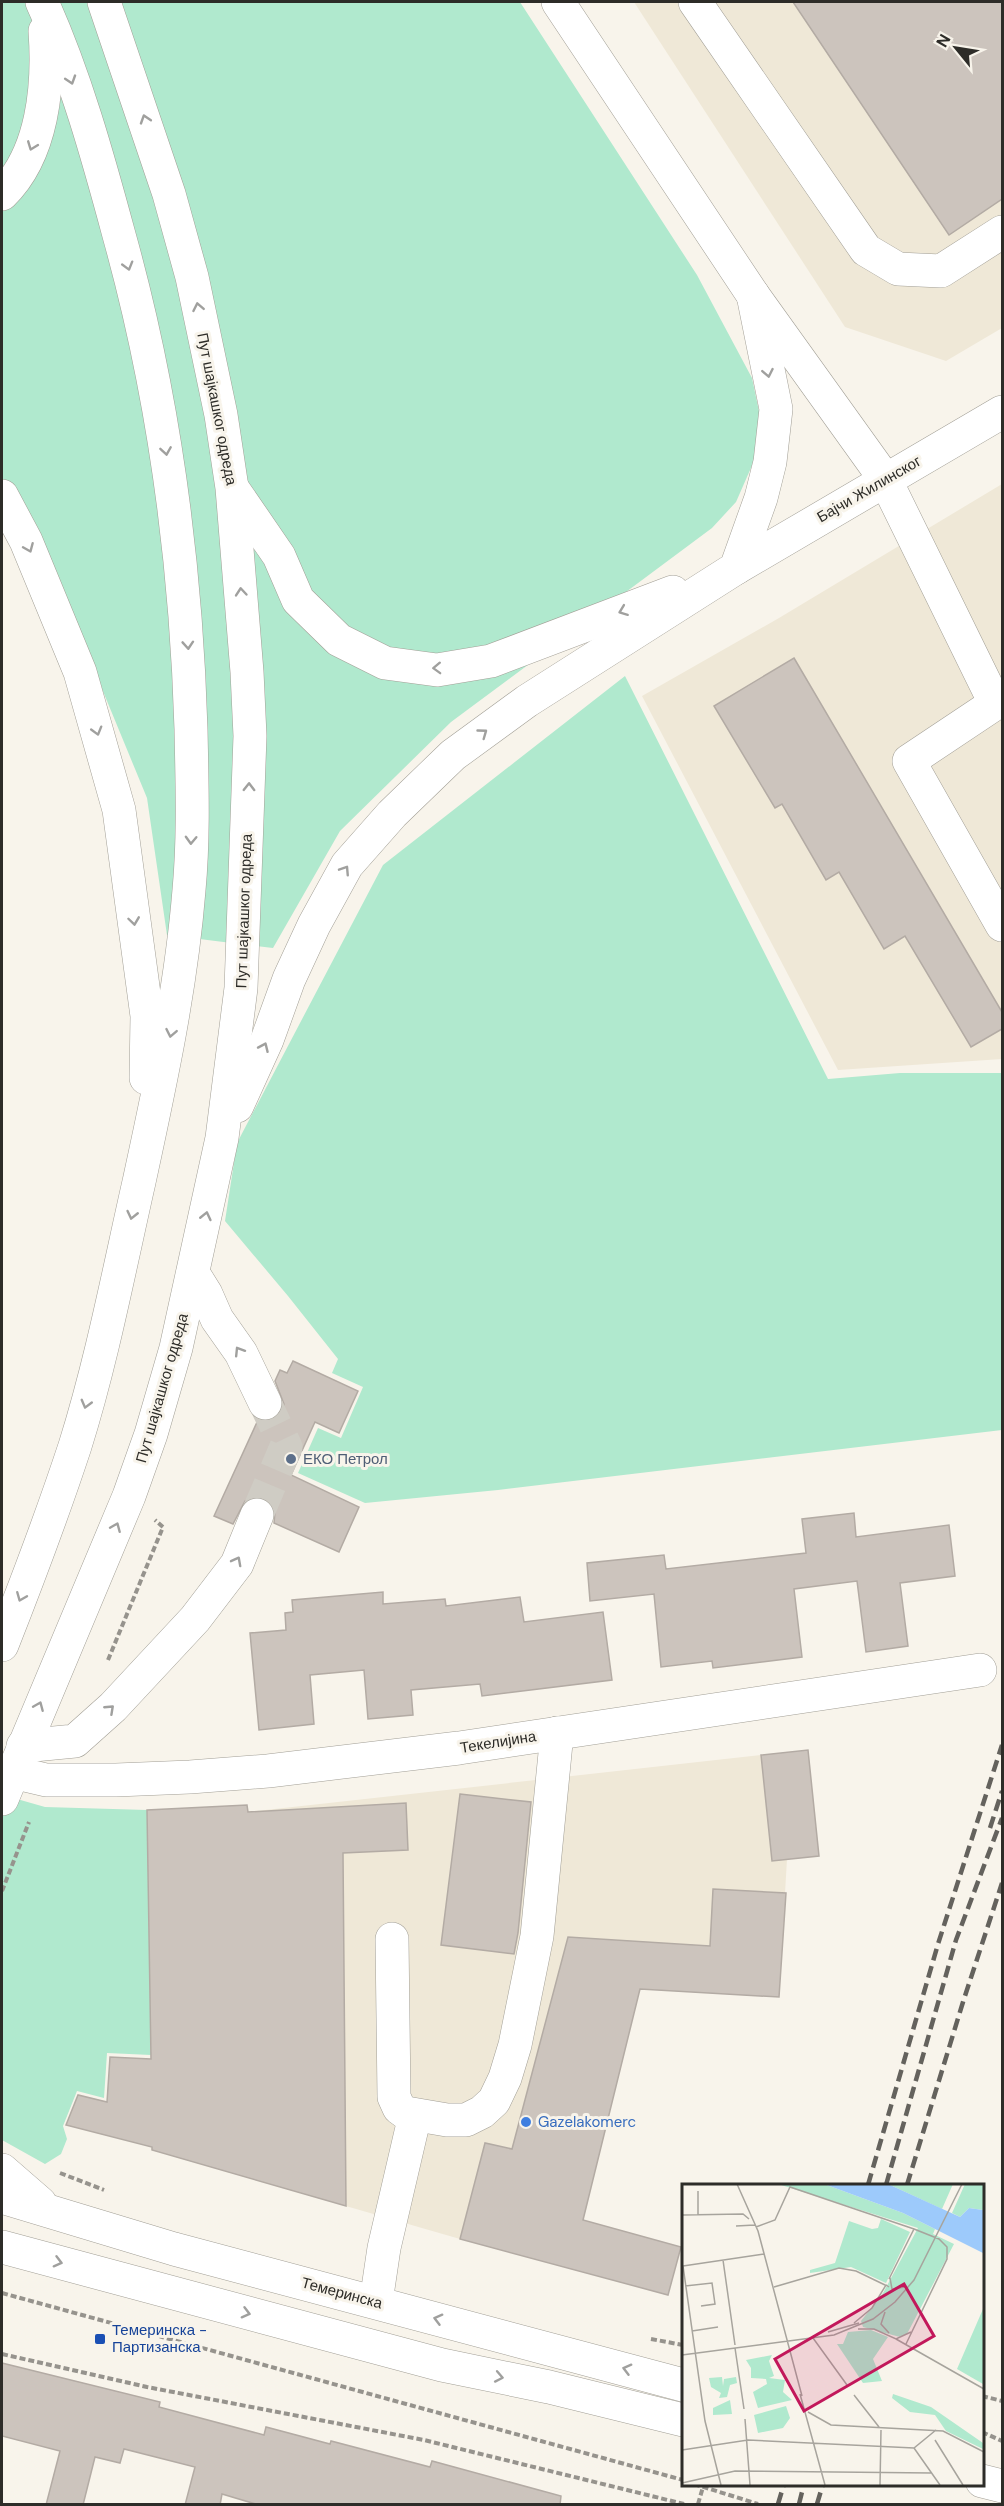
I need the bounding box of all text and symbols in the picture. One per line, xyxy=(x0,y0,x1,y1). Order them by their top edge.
north arrow xyxy=(926,18,986,78)
text: N xyxy=(931,30,955,51)
one-way arrow xyxy=(64,74,76,85)
one-way arrow xyxy=(140,114,152,125)
one-way arrow xyxy=(27,140,39,151)
one-way arrow xyxy=(121,261,133,271)
one-way arrow xyxy=(192,302,205,312)
street label: Пут шајкашког одреда xyxy=(192,331,242,488)
one-way arrow xyxy=(761,367,774,377)
one-way arrow xyxy=(159,446,172,456)
street label: Бајчи Жилинског xyxy=(813,451,925,527)
one-way arrow xyxy=(21,542,33,553)
one-way arrow xyxy=(235,588,248,597)
one-way arrow xyxy=(618,604,629,617)
one-way arrow xyxy=(181,640,194,649)
one-way arrow xyxy=(433,662,442,675)
one-way arrow xyxy=(90,725,102,735)
one-way arrow xyxy=(476,729,487,740)
one-way arrow xyxy=(242,782,255,791)
street label: Пут шајкашког одреда xyxy=(231,833,257,989)
one-way arrow xyxy=(185,835,198,844)
one-way arrow xyxy=(338,866,349,877)
one-way arrow xyxy=(128,917,140,926)
one-way arrow xyxy=(165,1028,178,1038)
one-way arrow xyxy=(257,1042,269,1053)
one-way arrow xyxy=(126,1209,139,1219)
one-way arrow xyxy=(199,1211,212,1221)
street label: Пут шајкашког одреда xyxy=(131,1310,193,1465)
one-way arrow xyxy=(234,1347,246,1357)
one-way arrow xyxy=(81,1398,93,1409)
place label: ЕКО Петрол xyxy=(303,1449,388,1469)
marker: ЕКО Петрол xyxy=(284,1452,298,1466)
one-way arrow xyxy=(108,1522,120,1533)
one-way arrow xyxy=(230,1557,241,1568)
one-way arrow xyxy=(16,1590,28,1601)
one-way arrow xyxy=(32,1702,44,1713)
one-way arrow xyxy=(104,1705,114,1716)
street label: Текелијина xyxy=(459,1726,538,1758)
place label: Gazelakomerc xyxy=(538,2112,636,2132)
marker: Gazelakomerc xyxy=(519,2115,533,2129)
inset map xyxy=(682,2184,983,2485)
one-way arrow xyxy=(52,2255,63,2267)
street label: Темеринска xyxy=(299,2273,385,2314)
one-way arrow xyxy=(241,2305,251,2318)
one-way arrow xyxy=(433,2313,443,2326)
place label: Темеринска - Партизанска xyxy=(112,2320,207,2357)
marker: Темеринска - Партизанска xyxy=(93,2332,107,2346)
one-way arrow xyxy=(622,2364,632,2376)
one-way arrow xyxy=(494,2370,504,2383)

